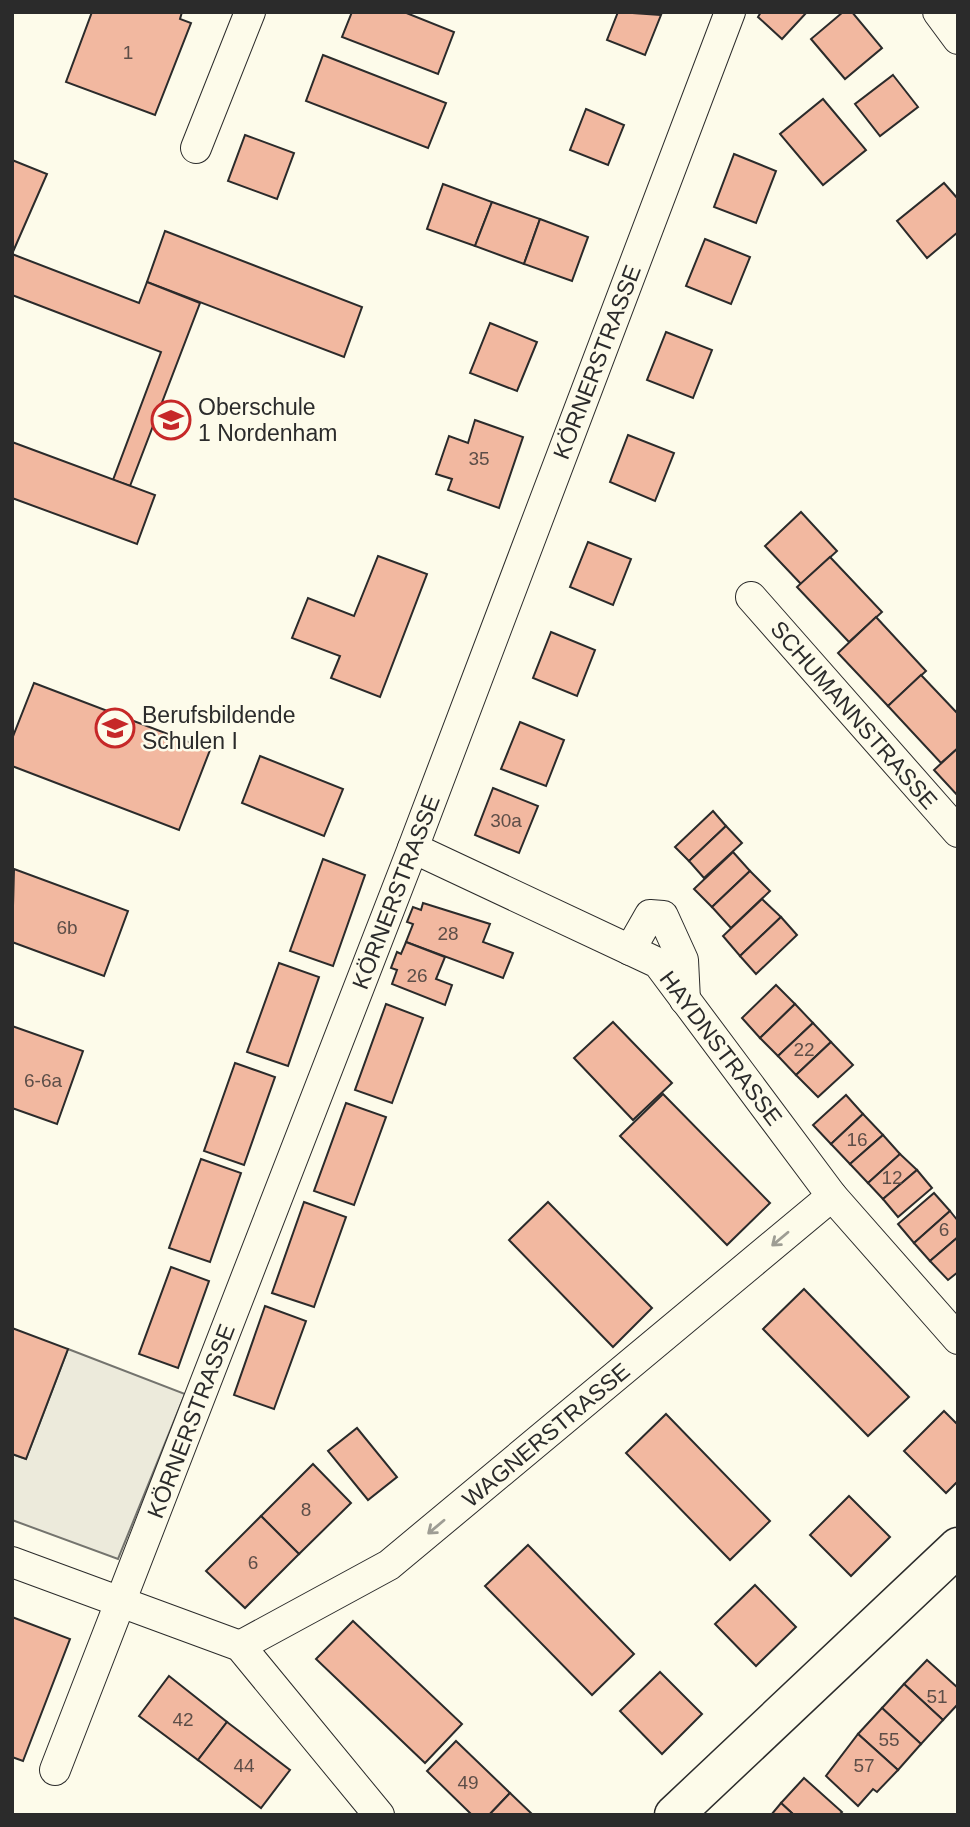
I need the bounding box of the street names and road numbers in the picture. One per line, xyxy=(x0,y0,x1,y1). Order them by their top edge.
street label: KÖRNERSTRASSE xyxy=(548,261,646,463)
street label: SCHUMANNSTRASSE xyxy=(765,616,943,814)
street label: KÖRNERSTRASSE xyxy=(347,791,445,993)
street label: HAYDNSTRASSE xyxy=(655,966,787,1130)
street label: KÖRNERSTRASSE xyxy=(142,1320,240,1522)
street label: WAGNERSTRASSE xyxy=(457,1358,635,1512)

